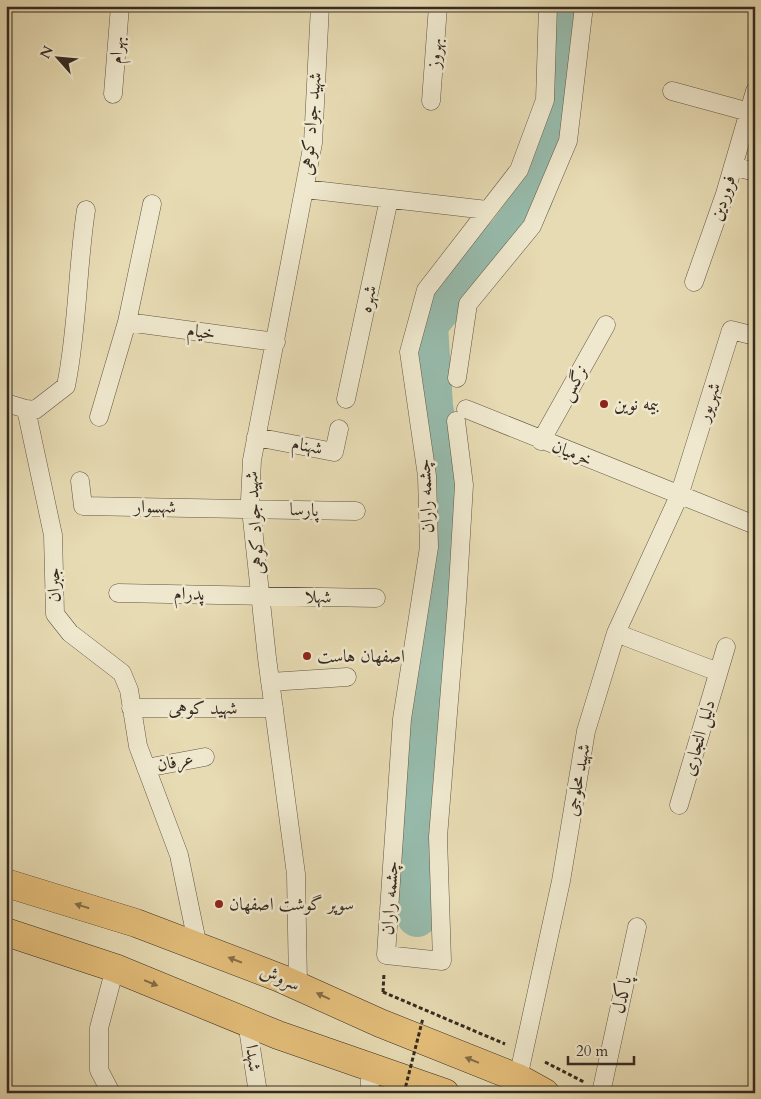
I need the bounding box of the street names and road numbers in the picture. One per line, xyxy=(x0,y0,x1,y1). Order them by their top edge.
street label: بهرام xyxy=(104,35,133,65)
street label: بهروز xyxy=(421,37,449,71)
street label: شهید جواد کوهی xyxy=(294,71,328,177)
street label: فروردین xyxy=(704,172,742,224)
street label: شهره xyxy=(353,283,383,315)
street label: خیام xyxy=(185,318,217,349)
street label: نرگس xyxy=(554,360,594,406)
street label: شهریور xyxy=(690,379,727,427)
street label: شهنام xyxy=(289,431,325,464)
street label: خرمیان xyxy=(548,434,596,472)
street label: چشمه راران xyxy=(412,458,440,534)
street label: شهید جواد کوهی xyxy=(239,470,271,576)
street label: شهسوار xyxy=(132,494,176,520)
street label: پارسا xyxy=(289,497,321,523)
street label: جبران xyxy=(41,567,67,603)
street label: پدرام xyxy=(173,581,205,610)
street label: شهلا xyxy=(304,584,332,610)
street label: شهید کوهی xyxy=(169,696,237,721)
street label: دلیل التجاری xyxy=(676,697,722,779)
street label: شهید محلوجی xyxy=(559,742,597,818)
street label: عرفان xyxy=(155,746,195,778)
street label: چشمه راران xyxy=(375,860,405,936)
street label: سروش xyxy=(256,959,304,997)
street label: پاکدل xyxy=(606,972,638,1016)
street label: شهدا xyxy=(239,1043,267,1073)

